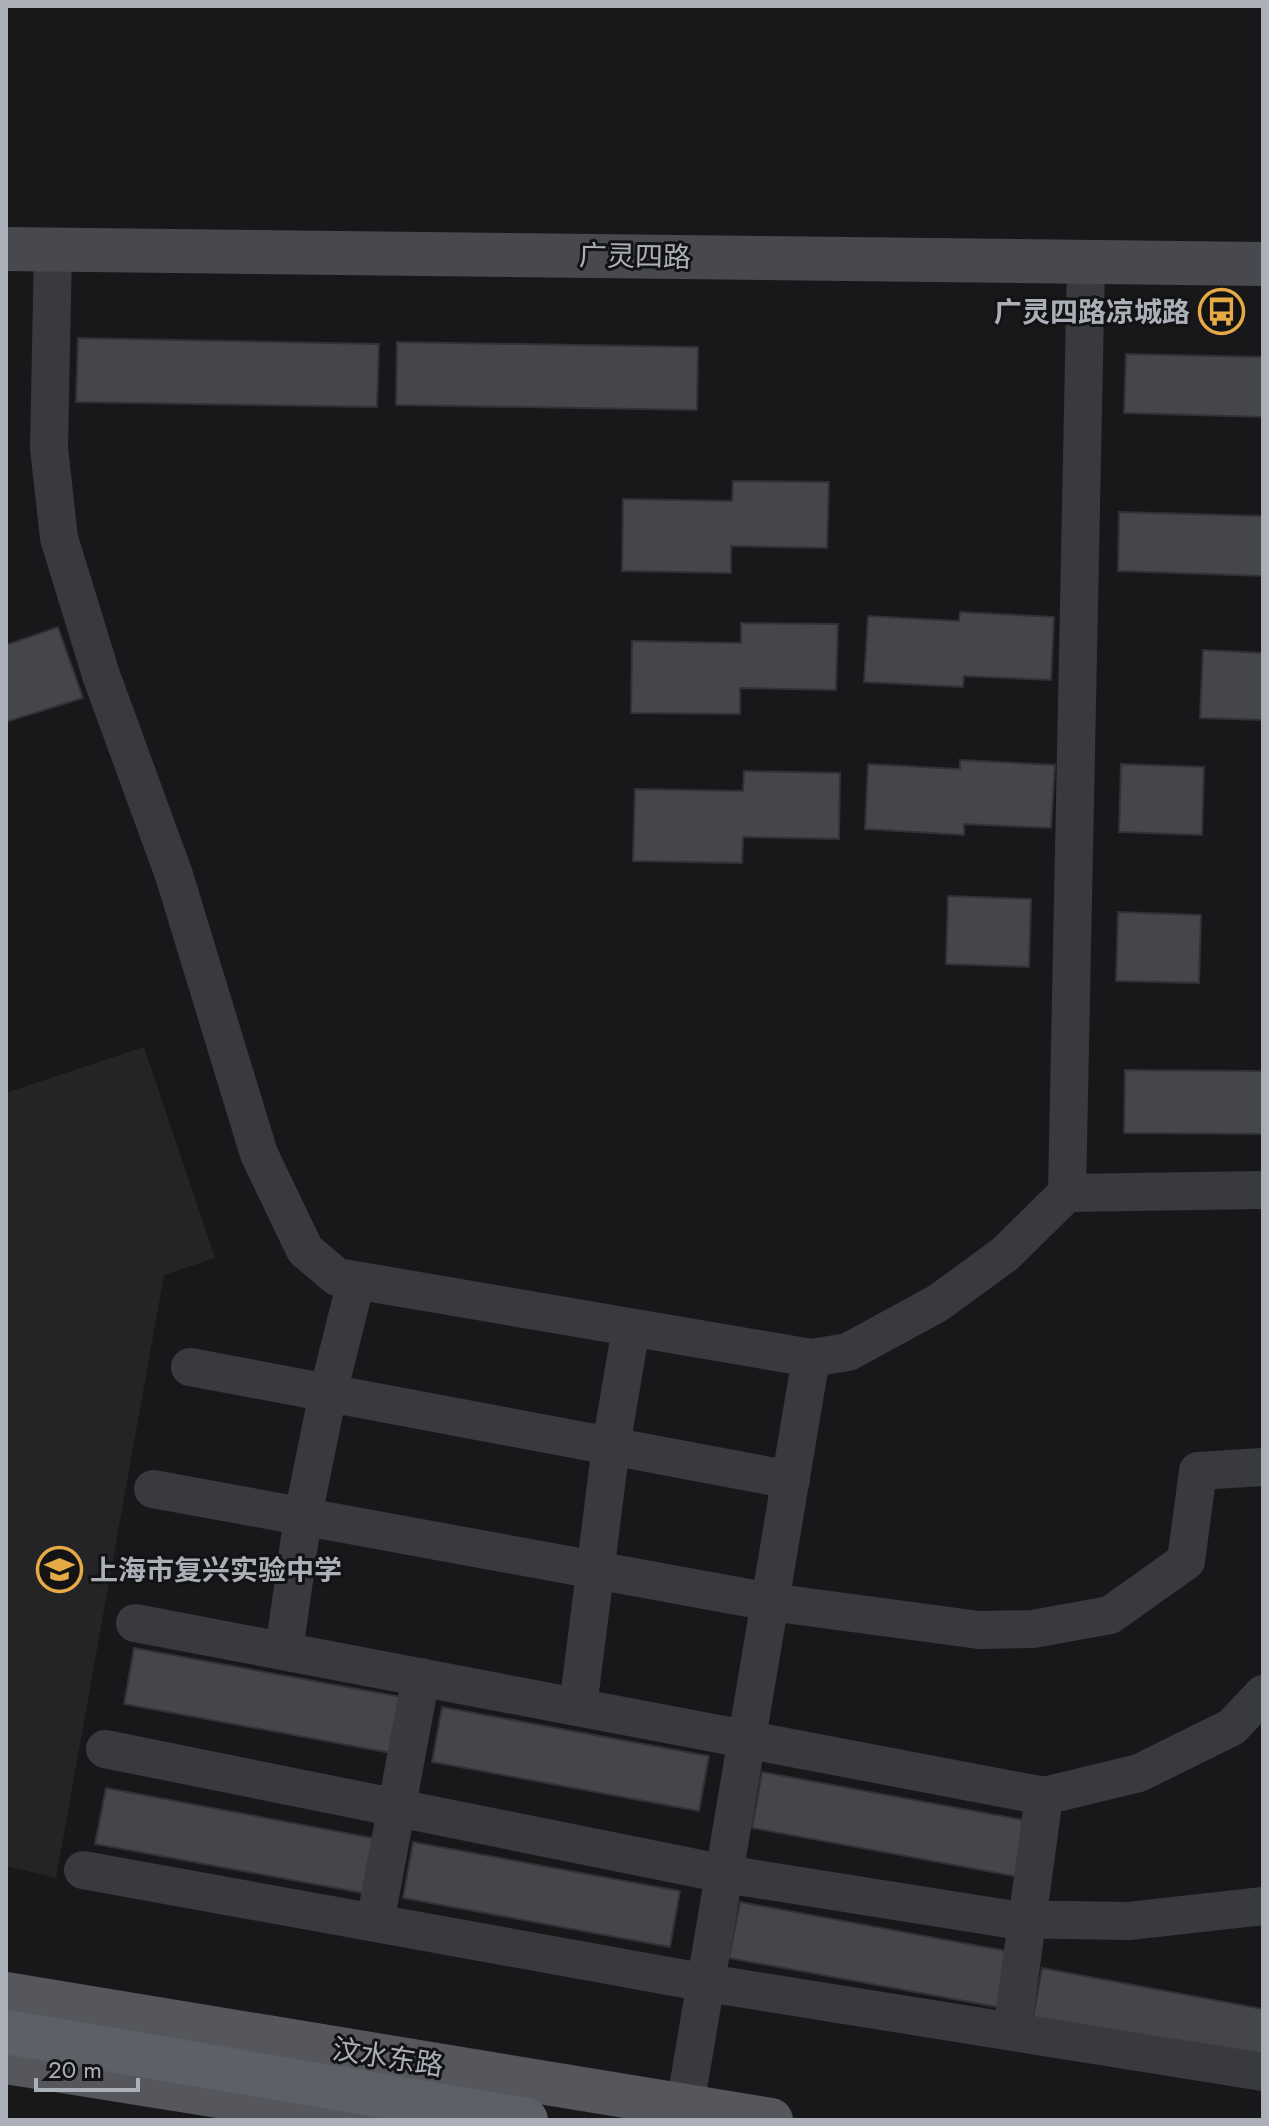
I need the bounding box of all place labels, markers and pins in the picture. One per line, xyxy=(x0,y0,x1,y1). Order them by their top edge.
bus stop icon: 广灵四路凉城路 xyxy=(1197,288,1245,336)
place label: 广灵四路凉城路 xyxy=(994,292,1190,333)
school or university icon: 上海市复兴实验中学 xyxy=(35,1546,83,1594)
place label: 上海市复兴实验中学 xyxy=(90,1550,342,1591)

